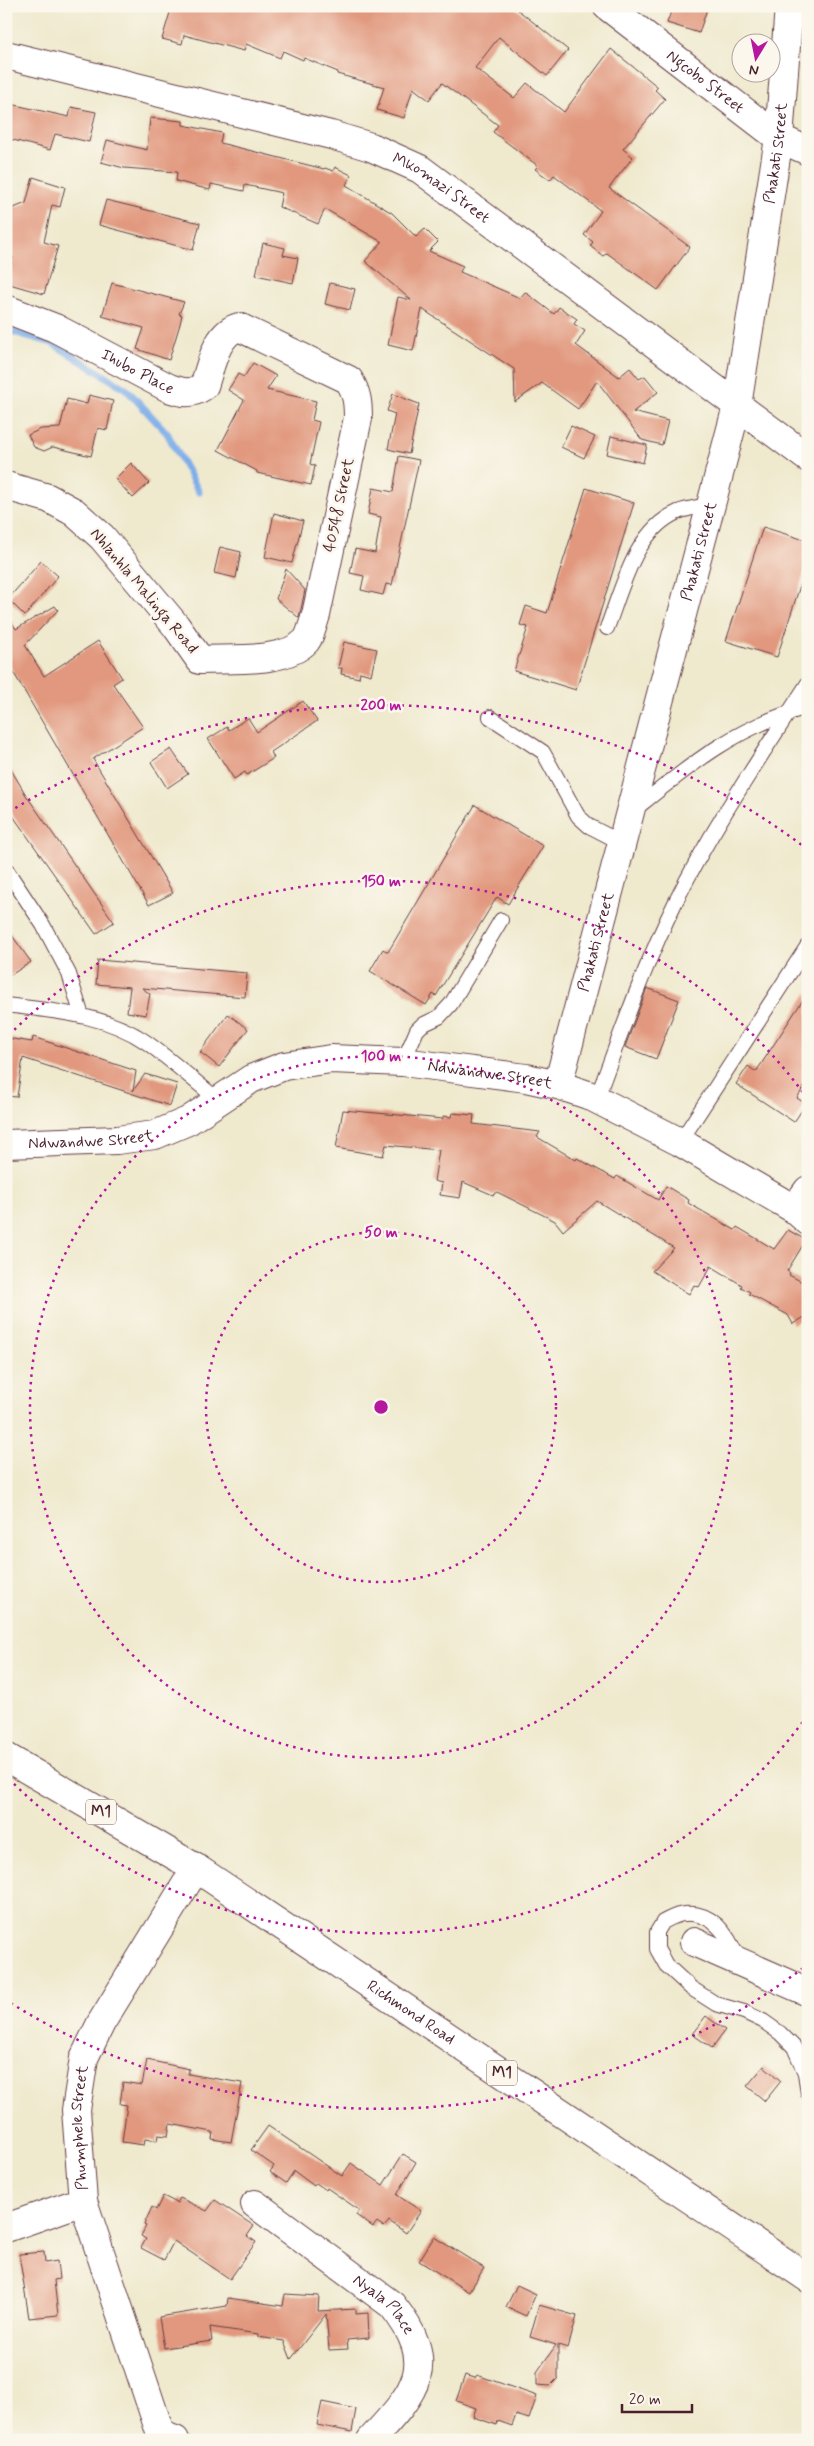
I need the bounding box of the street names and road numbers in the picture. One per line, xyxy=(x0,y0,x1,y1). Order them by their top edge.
street label: Ngcobo Street xyxy=(662,45,749,118)
street label: Phakati Street xyxy=(758,101,792,205)
street label: Mkomazi Street xyxy=(389,148,494,228)
street label: Ihubo Place xyxy=(98,344,177,399)
street label: 40548 Street xyxy=(319,456,359,554)
street label: Phakati Street xyxy=(676,499,722,603)
street label: Nhlanhla Malinga Road xyxy=(85,524,203,659)
street label: Phakati Street xyxy=(573,889,619,994)
street label: Ndwandwe Street xyxy=(427,1055,555,1094)
street label: Ndwandwe Street xyxy=(28,1125,155,1154)
road number: M1 xyxy=(86,1800,116,1824)
street label: Richmond Road xyxy=(363,1975,459,2049)
road number: M1 xyxy=(487,2060,517,2086)
street label: Phumphele Street xyxy=(65,2063,93,2191)
street label: Nyala Place xyxy=(349,2269,420,2338)

